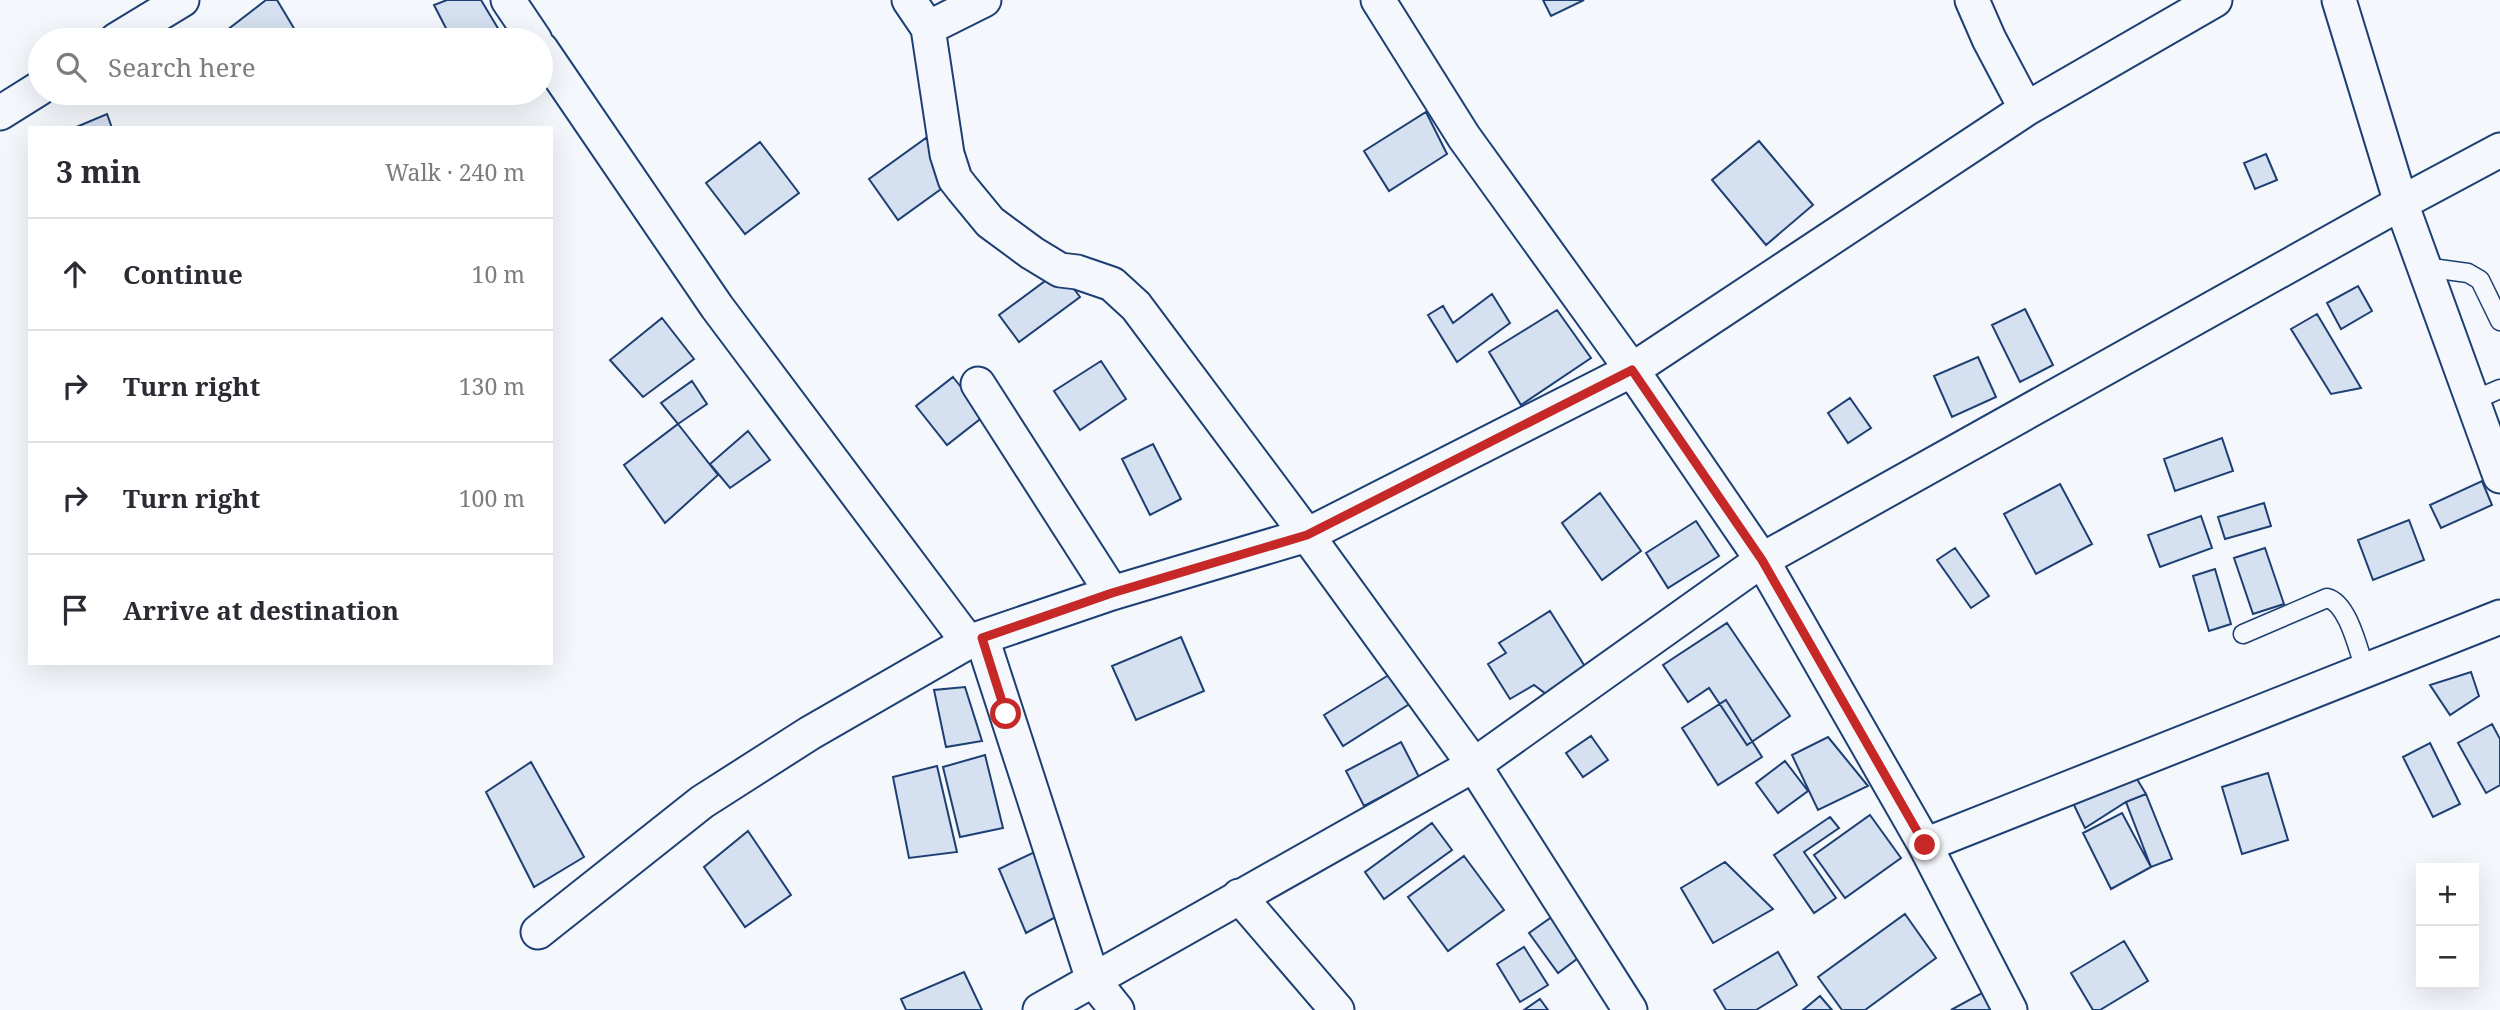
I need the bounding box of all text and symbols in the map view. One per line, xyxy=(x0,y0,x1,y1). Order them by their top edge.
search box xyxy=(28,28,553,105)
icon: search xyxy=(52,48,90,86)
text: Search here xyxy=(108,49,256,85)
text: 3 min xyxy=(56,151,141,192)
text: Walk · 240 m xyxy=(385,156,525,188)
icon: ahead xyxy=(56,255,94,293)
text: Continue xyxy=(123,256,243,292)
text: 10 m xyxy=(472,258,525,290)
icon: right xyxy=(56,367,94,405)
text: Turn right xyxy=(123,368,260,404)
text: 130 m xyxy=(459,370,525,402)
icon: right xyxy=(56,479,94,517)
text: Turn right xyxy=(123,480,260,516)
text: 100 m xyxy=(459,482,525,514)
icon: arrive xyxy=(56,591,94,629)
text: Arrive at destination xyxy=(123,592,399,628)
route start xyxy=(990,698,1021,729)
route end xyxy=(1909,829,1940,860)
map controls xyxy=(2416,863,2479,989)
button: + xyxy=(2416,863,2479,926)
button: − xyxy=(2416,926,2479,989)

